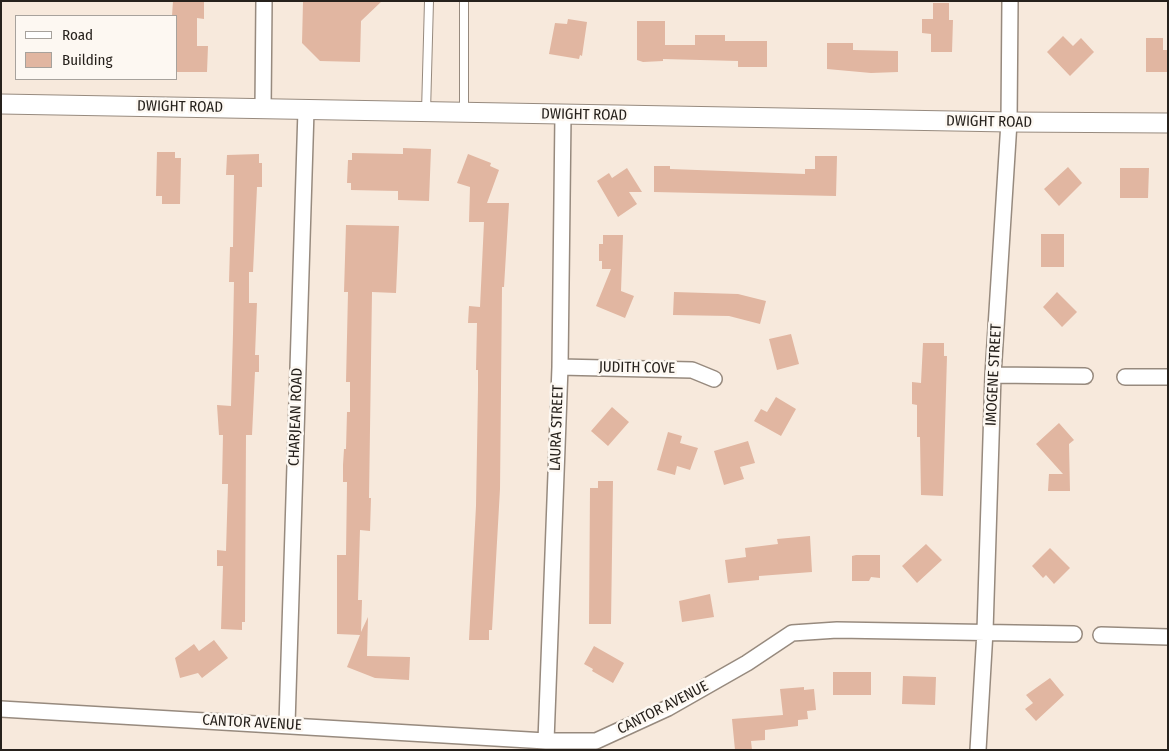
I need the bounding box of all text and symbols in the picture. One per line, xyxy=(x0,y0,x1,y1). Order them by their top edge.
legend xyxy=(15,15,178,80)
text: Road xyxy=(62,26,93,44)
text: Building xyxy=(62,51,113,69)
street label: DWIGHT ROAD xyxy=(137,97,223,117)
street label: DWIGHT ROAD xyxy=(541,105,627,125)
street label: DWIGHT ROAD xyxy=(946,112,1032,132)
street label: IMOGENE STREET xyxy=(982,323,1006,427)
street label: JUDITH COVE xyxy=(599,358,675,378)
street label: CHARJEAN ROAD xyxy=(285,368,307,466)
street label: LAURA STREET xyxy=(547,385,567,471)
street label: CANTOR AVENUE xyxy=(615,677,711,739)
street label: CANTOR AVENUE xyxy=(202,711,302,735)

